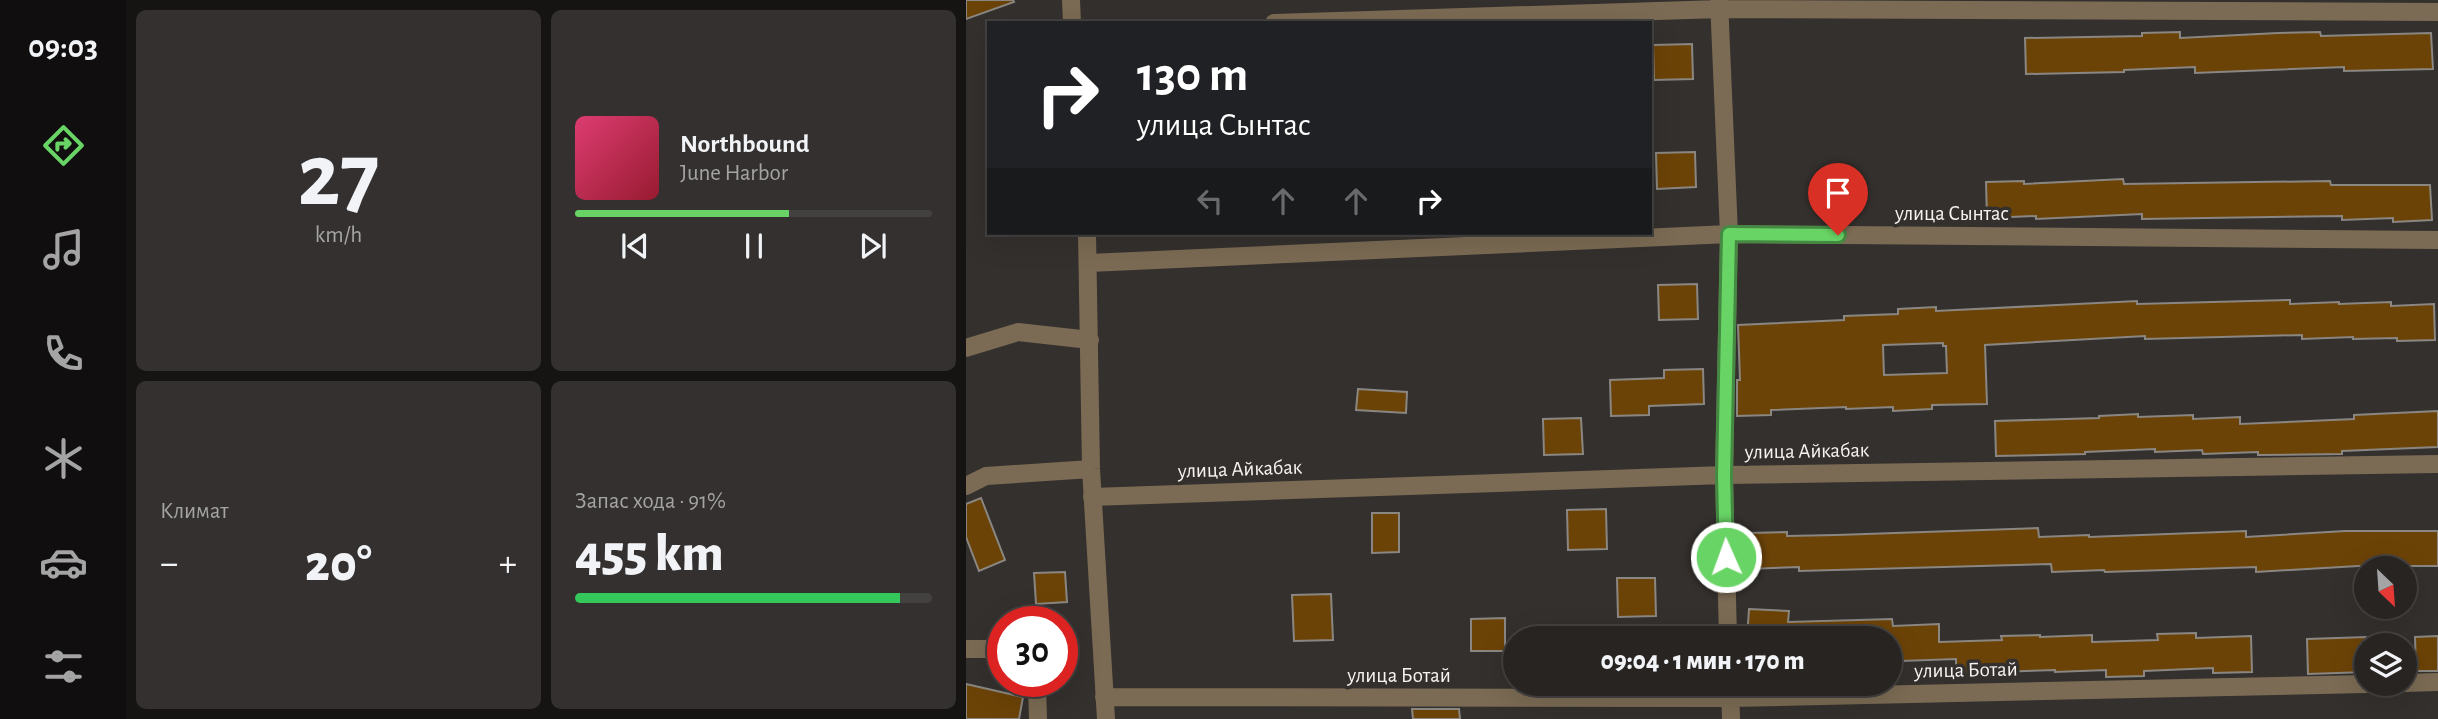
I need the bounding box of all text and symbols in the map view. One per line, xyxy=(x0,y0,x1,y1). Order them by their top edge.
text: 09:03 xyxy=(28,31,98,63)
icon: right xyxy=(1022,49,1113,140)
text: 130 m xyxy=(1137,51,1248,100)
text: улица Сынтас xyxy=(1137,109,1311,141)
icon: directions xyxy=(39,121,88,170)
text: 27 xyxy=(297,131,380,222)
text: Northbound xyxy=(680,131,809,157)
text: June Harbor xyxy=(680,162,788,185)
pin xyxy=(1808,163,1868,235)
icon: arrive xyxy=(1819,174,1857,212)
icon: left xyxy=(1191,182,1229,220)
icon: ahead xyxy=(1264,182,1302,220)
icon: ahead xyxy=(1337,182,1375,220)
icon: right xyxy=(1410,182,1448,220)
street label: улица Сынтас xyxy=(1894,203,2009,224)
text: km/h xyxy=(315,224,362,247)
icon: music xyxy=(39,225,88,274)
icon: previous xyxy=(616,227,654,265)
icon: pause xyxy=(735,227,773,265)
icon: next xyxy=(854,227,892,265)
icon: phone xyxy=(39,329,88,378)
icon: climate xyxy=(39,434,88,483)
street label: улица Айкабак xyxy=(1744,439,1870,463)
street label: улица Айкабак xyxy=(1176,456,1303,482)
text: Запас хода · 91% xyxy=(575,490,726,513)
text: Климат xyxy=(160,500,229,523)
position arrow xyxy=(1689,520,1763,594)
text: 455 km xyxy=(575,528,724,580)
icon: car xyxy=(39,538,88,587)
text: 20° xyxy=(305,538,372,590)
text: − xyxy=(160,545,178,583)
text: + xyxy=(499,545,517,583)
north arrow xyxy=(2354,556,2417,620)
map controls xyxy=(2354,556,2417,696)
speed limit sign: 30 xyxy=(987,606,1078,697)
button: layers xyxy=(2354,633,2417,696)
icon: filters xyxy=(39,642,88,691)
text: 09:04 · 1 мин · 170 m xyxy=(1600,648,1805,674)
street label: улица Ботай xyxy=(1913,659,2018,681)
street label: улица Ботай xyxy=(1346,665,1451,686)

